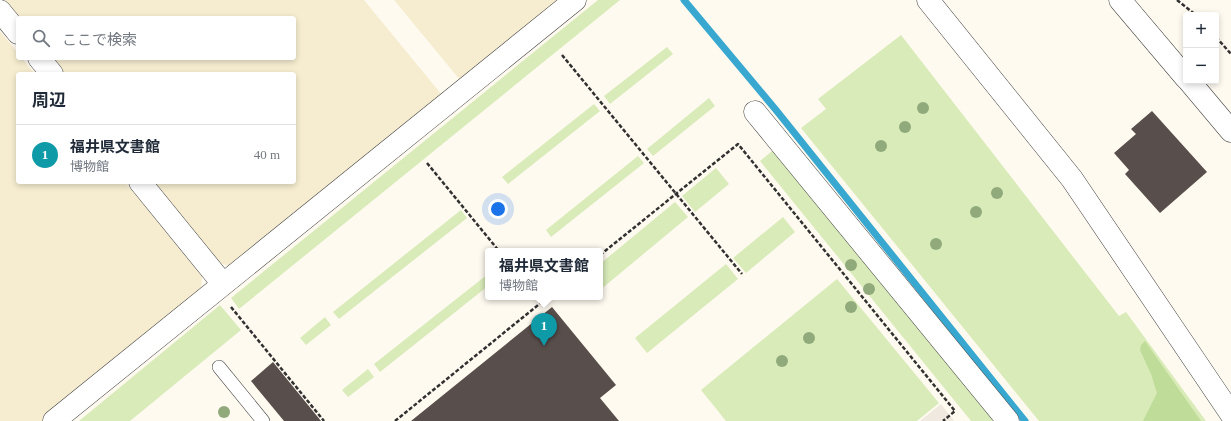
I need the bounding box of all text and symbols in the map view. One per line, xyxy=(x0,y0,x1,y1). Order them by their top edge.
map controls xyxy=(1183,12,1219,84)
button: + xyxy=(1183,12,1219,48)
search box xyxy=(16,16,296,60)
icon: search xyxy=(30,27,52,49)
text: ここで検索 xyxy=(62,32,137,48)
button: − xyxy=(1183,48,1219,84)
text: 周辺 xyxy=(32,91,66,110)
text: 福井県文書館 xyxy=(70,139,160,155)
text: 1 xyxy=(42,147,48,162)
text: 40 m xyxy=(254,147,280,162)
text: 博物館 xyxy=(70,159,109,174)
your location xyxy=(488,199,508,219)
popup xyxy=(485,248,603,300)
text: 福井県文書館 xyxy=(499,258,589,274)
text: 博物館 xyxy=(499,278,538,293)
pin: 1 xyxy=(531,313,557,346)

